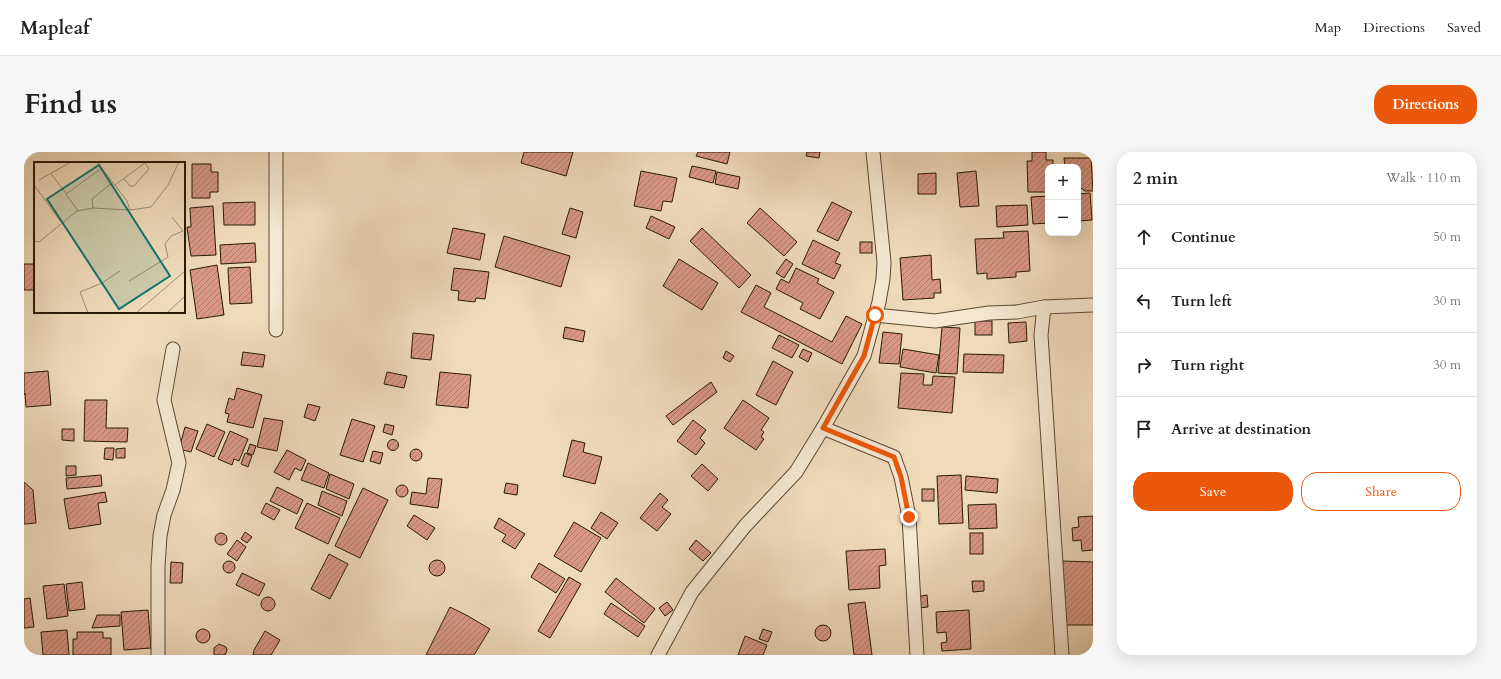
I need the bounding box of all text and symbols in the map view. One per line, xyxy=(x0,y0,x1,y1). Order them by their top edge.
text: Mapleaf xyxy=(20,15,90,41)
text: Map xyxy=(1315,18,1341,37)
text: Directions xyxy=(1363,18,1425,37)
text: Saved xyxy=(1447,18,1481,37)
text: Find us xyxy=(24,85,117,123)
button: Directions xyxy=(1374,85,1477,124)
inset map xyxy=(34,162,185,313)
map controls xyxy=(1045,164,1081,236)
button: + xyxy=(1045,164,1081,200)
text: 2 min xyxy=(1133,167,1178,190)
text: Walk · 110 m xyxy=(1386,169,1461,187)
button: − xyxy=(1045,200,1081,236)
icon: ahead xyxy=(1133,226,1155,248)
text: Continue xyxy=(1171,227,1236,247)
text: 50 m xyxy=(1433,228,1461,246)
icon: left xyxy=(1133,290,1155,312)
text: Turn left xyxy=(1171,291,1232,311)
text: 30 m xyxy=(1433,292,1461,310)
route start xyxy=(866,306,884,324)
icon: right xyxy=(1133,354,1155,376)
text: Turn right xyxy=(1171,355,1244,375)
text: 30 m xyxy=(1433,356,1461,374)
icon: arrive xyxy=(1133,418,1155,440)
text: Arrive at destination xyxy=(1171,419,1311,439)
button: Save xyxy=(1133,472,1293,511)
button: Share xyxy=(1301,472,1461,511)
route end xyxy=(900,508,918,526)

